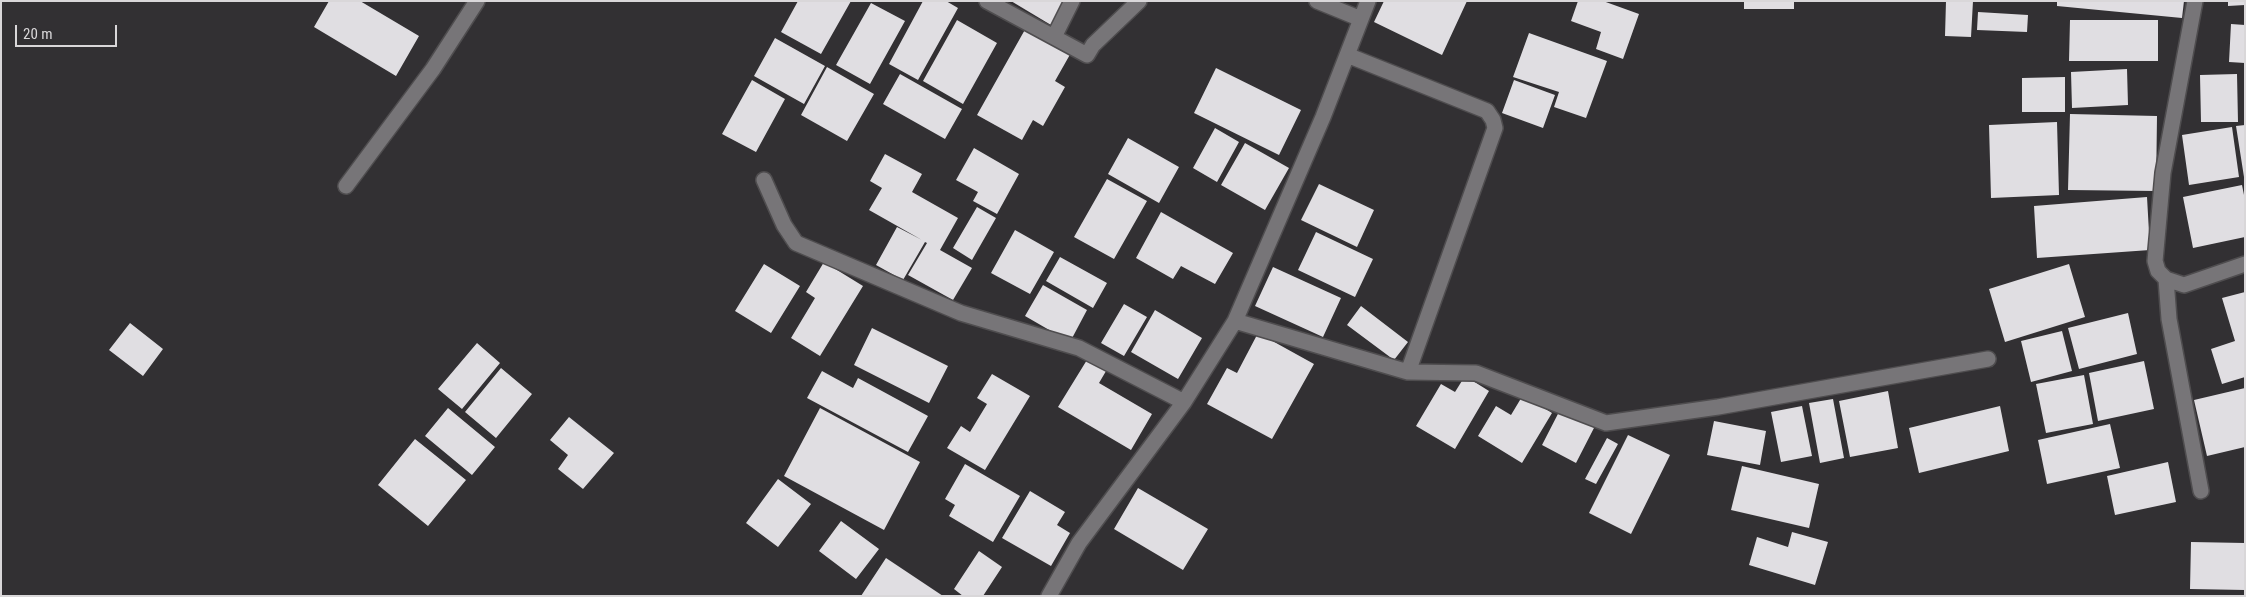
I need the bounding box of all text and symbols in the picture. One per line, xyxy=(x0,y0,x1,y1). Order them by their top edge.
scale bar xyxy=(18,15,120,47)
text: 20 m xyxy=(23,25,53,43)

